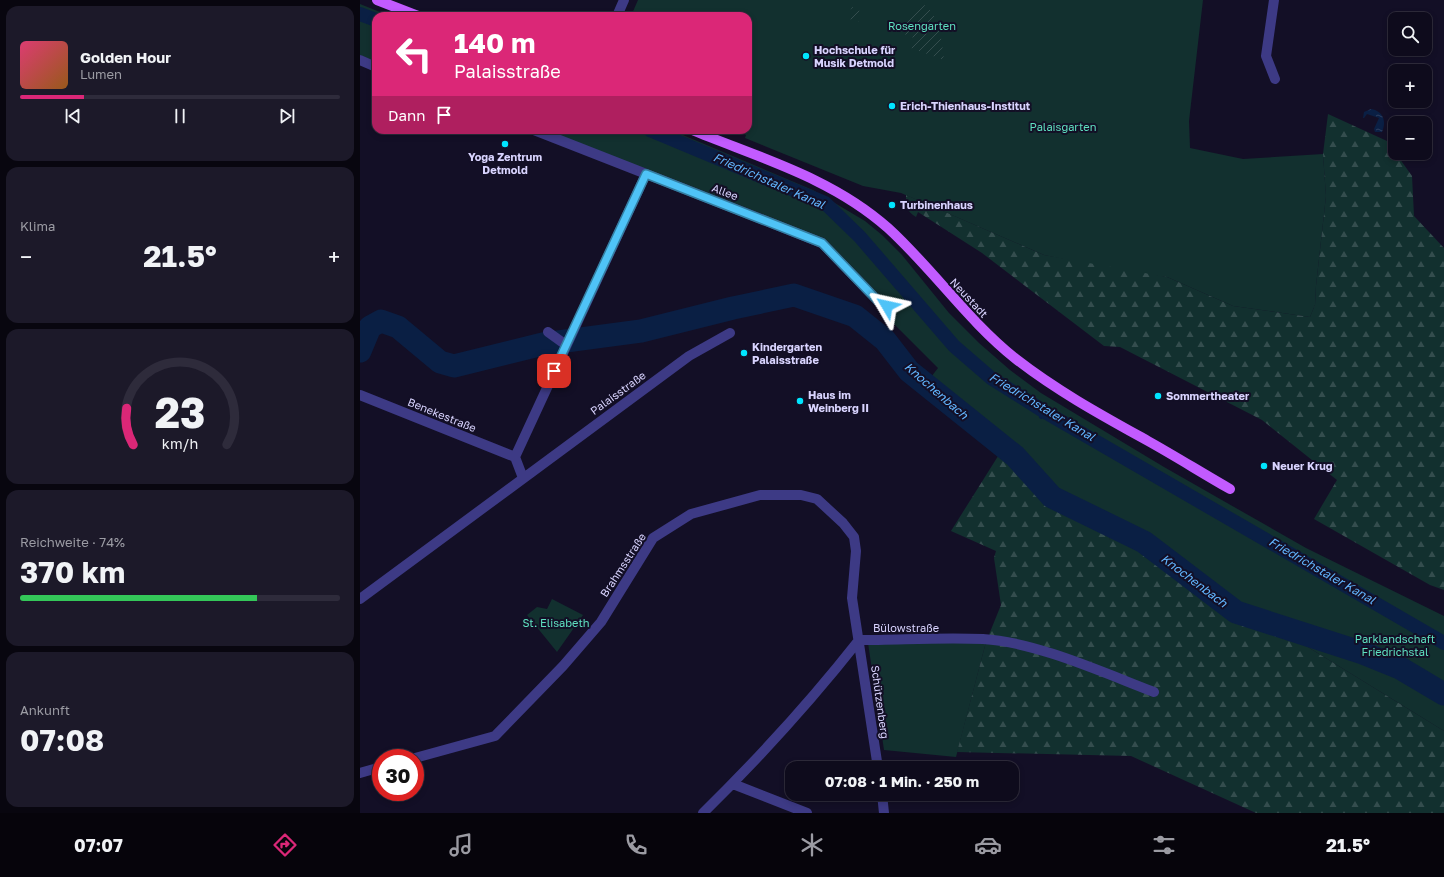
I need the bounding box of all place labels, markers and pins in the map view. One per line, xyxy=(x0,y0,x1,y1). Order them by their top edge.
place label: Hochschule für Musik Detmold xyxy=(814,43,896,69)
marker: Hochschule für Musik Detmold xyxy=(801,51,811,61)
place label: Erich-Thienhaus-Institut xyxy=(900,99,1031,112)
marker: Erich-Thienhaus-Institut xyxy=(887,101,897,111)
marker: Yoga Zentrum Detmold xyxy=(500,139,510,149)
place label: Yoga Zentrum Detmold xyxy=(468,150,542,176)
place label: Turbinenhaus xyxy=(900,198,973,211)
marker: Turbinenhaus xyxy=(887,200,897,210)
place label: Kindergarten Palaisstraße xyxy=(752,340,823,366)
marker: Kindergarten Palaisstraße xyxy=(739,348,749,358)
pin xyxy=(537,354,571,388)
place label: Haus im Weinberg II xyxy=(808,388,869,414)
place label: Sommertheater xyxy=(1166,389,1250,402)
marker: Sommertheater xyxy=(1153,391,1163,401)
marker: Haus im Weinberg II xyxy=(795,396,805,406)
place label: Neuer Krug xyxy=(1272,459,1333,472)
marker: Neuer Krug xyxy=(1259,461,1269,471)

